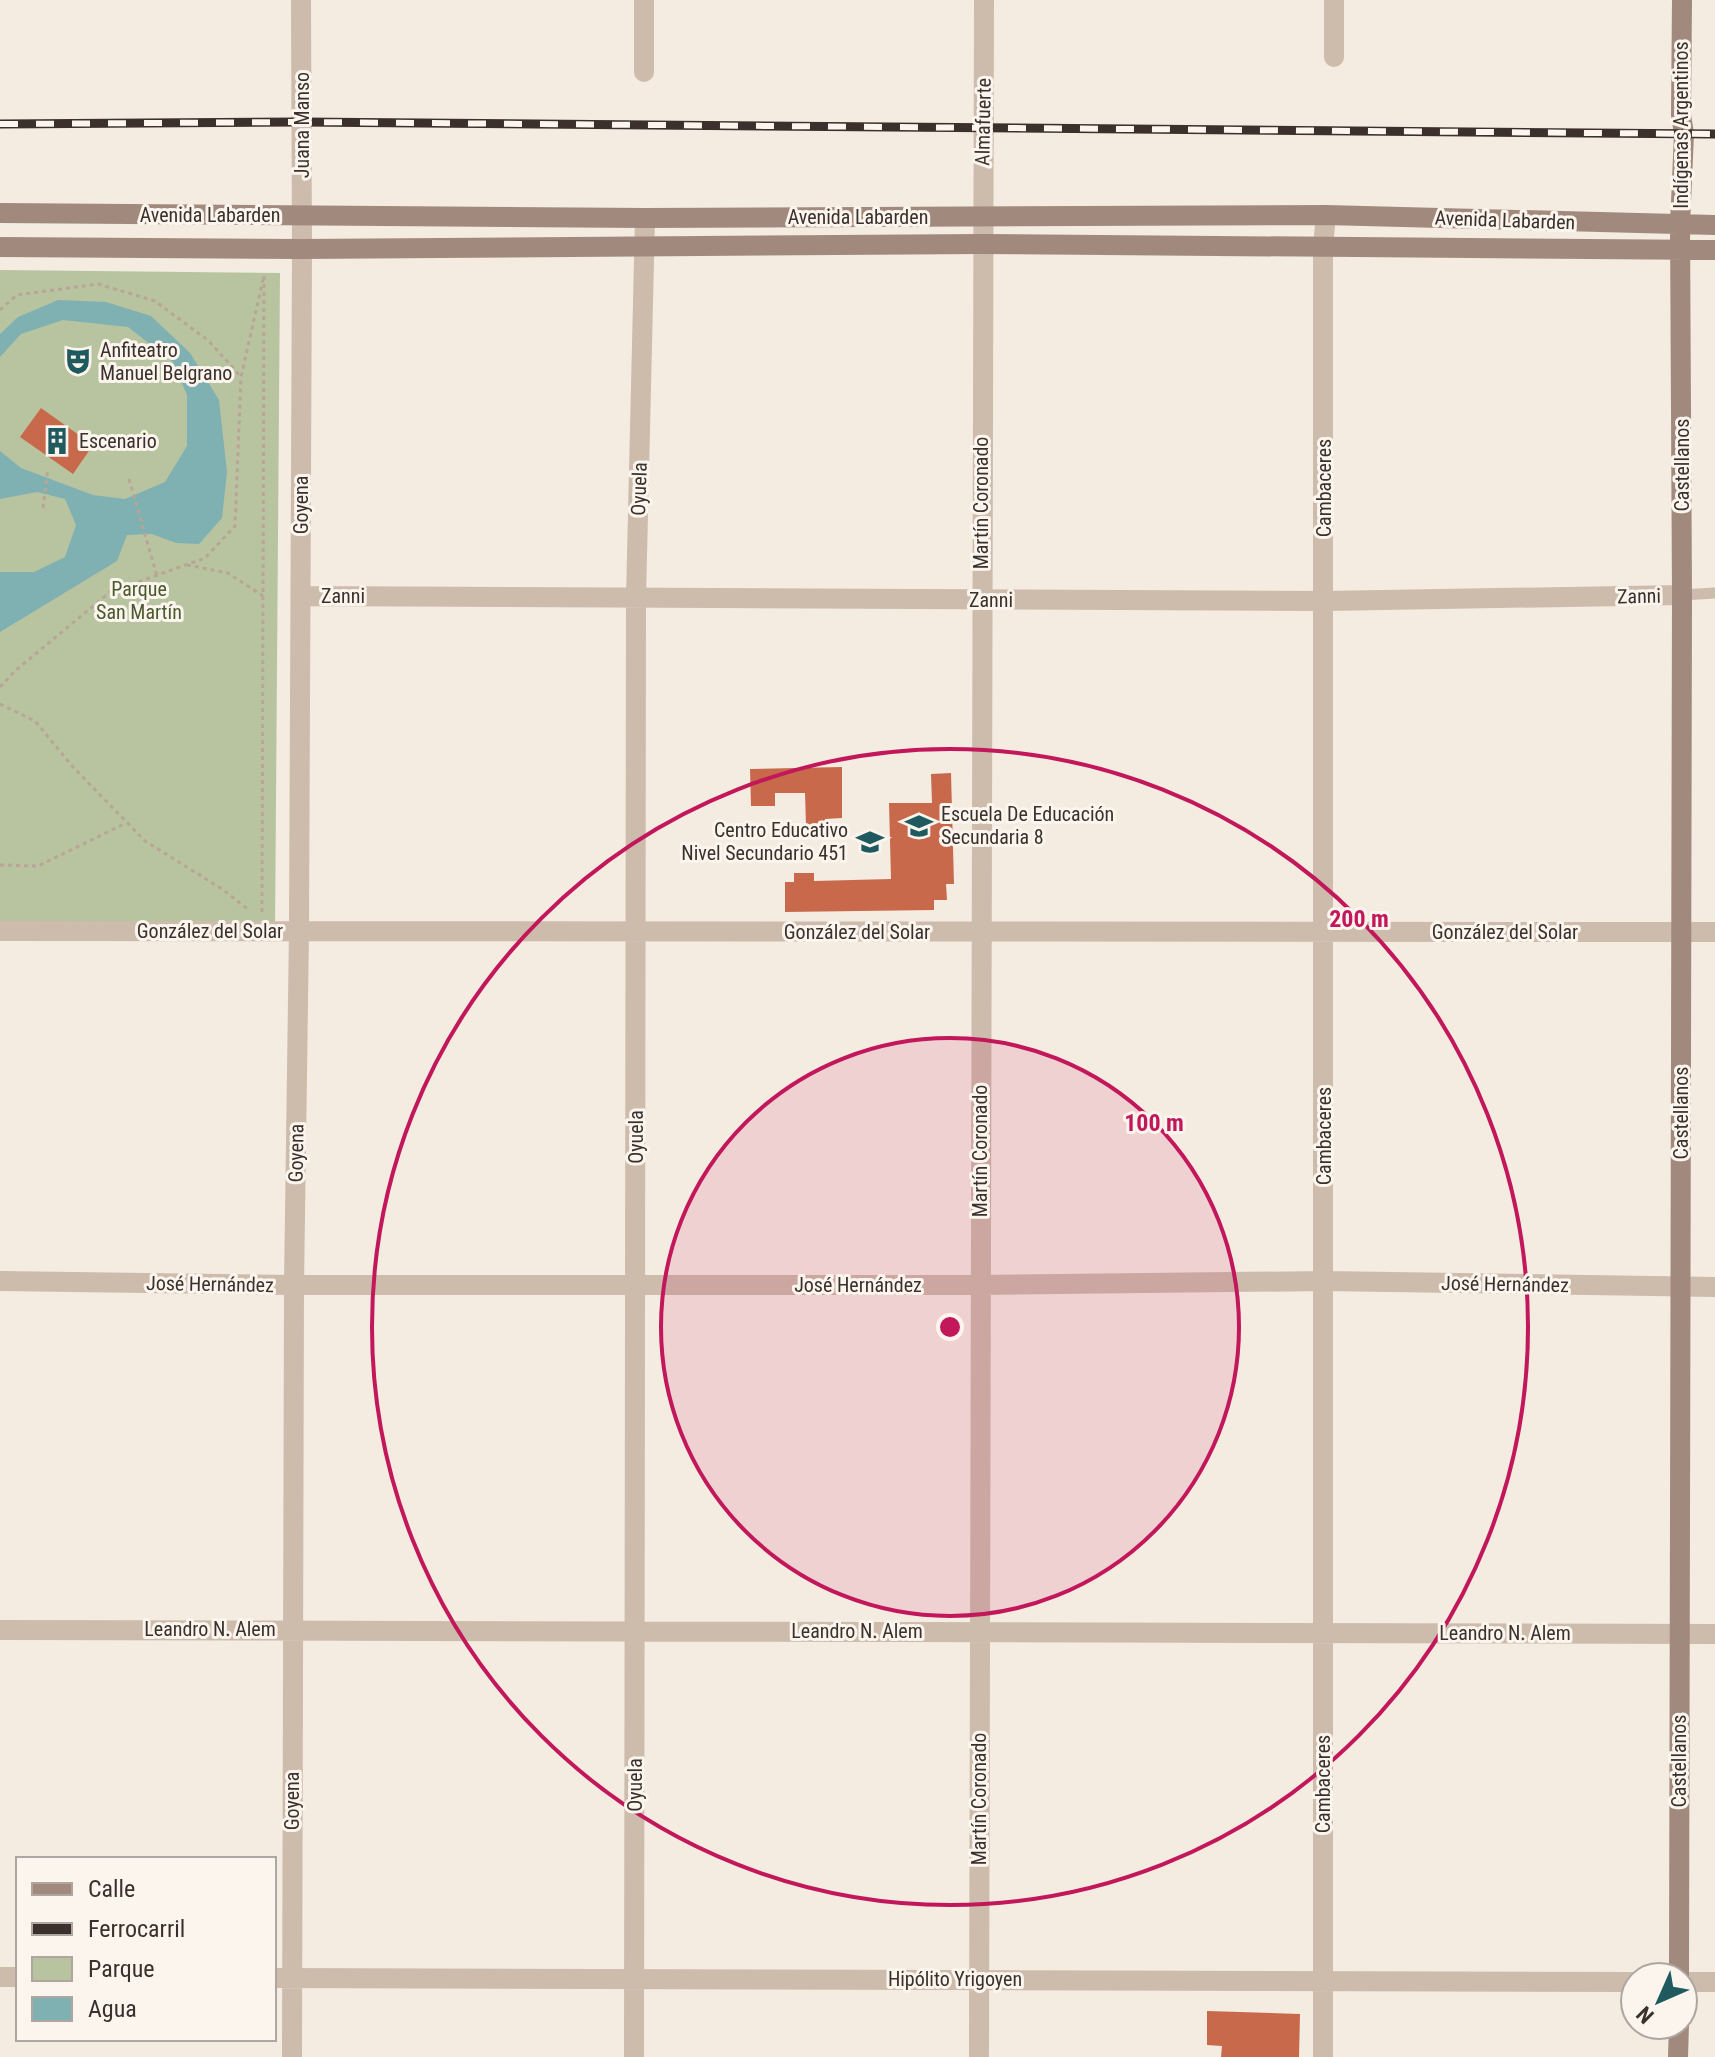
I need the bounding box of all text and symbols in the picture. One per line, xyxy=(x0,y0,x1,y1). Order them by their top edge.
street label: Indígenas Argentinos xyxy=(1669,41,1693,209)
street label: Juana Manso xyxy=(290,72,314,178)
street label: Almafuerte xyxy=(970,78,996,166)
street label: Avenida Labarden xyxy=(140,203,280,227)
street label: Avenida Labarden xyxy=(788,205,928,229)
street label: Avenida Labarden xyxy=(1434,206,1576,234)
place label: Anfiteatro Manuel Belgrano xyxy=(100,338,232,385)
theatre icon: Anfiteatro Manuel Belgrano xyxy=(63,346,93,376)
street label: Castellanos xyxy=(1670,419,1694,511)
building icon: Escenario xyxy=(42,426,72,456)
place label: Escenario xyxy=(79,429,157,453)
street label: Martín Coronado xyxy=(969,437,993,569)
street label: Cambaceres xyxy=(1312,439,1336,537)
street label: Oyuela xyxy=(626,462,652,516)
street label: Goyena xyxy=(289,476,313,534)
park label: Parque San Martín xyxy=(96,577,182,624)
street label: Zanni xyxy=(321,584,365,608)
street label: Zanni xyxy=(1617,584,1661,608)
street label: Zanni xyxy=(969,588,1013,612)
place label: Escuela De Educación Secundaria 8 xyxy=(941,802,1114,849)
school or university icon: Escuela De Educación Secundaria 8 xyxy=(904,811,934,841)
place label: Centro Educativo Nivel Secundario 451 xyxy=(681,818,848,865)
school or university icon: Centro Educativo Nivel Secundario 451 xyxy=(855,827,885,857)
text: 200 m xyxy=(1329,905,1389,933)
street label: González del Solar xyxy=(137,919,283,943)
street label: González del Solar xyxy=(784,920,930,944)
street label: González del Solar xyxy=(1432,920,1578,944)
street label: Castellanos xyxy=(1669,1067,1693,1159)
street label: Martín Coronado xyxy=(968,1085,992,1217)
street label: Cambaceres xyxy=(1312,1087,1336,1185)
text: 100 m xyxy=(1124,1109,1184,1137)
street label: Oyuela xyxy=(624,1110,648,1164)
street label: Goyena xyxy=(283,1124,309,1182)
street label: José Hernández xyxy=(146,1271,274,1297)
street label: José Hernández xyxy=(1441,1271,1569,1297)
street label: José Hernández xyxy=(794,1273,922,1297)
centre of rings xyxy=(936,1313,964,1341)
street label: Leandro N. Alem xyxy=(144,1617,276,1641)
street label: Leandro N. Alem xyxy=(791,1619,923,1643)
street label: Leandro N. Alem xyxy=(1439,1621,1571,1645)
street label: Castellanos xyxy=(1667,1715,1691,1807)
street label: Martín Coronado xyxy=(967,1733,991,1865)
street label: Cambaceres xyxy=(1311,1735,1335,1833)
street label: Oyuela xyxy=(623,1758,647,1812)
street label: Goyena xyxy=(280,1772,304,1830)
legend xyxy=(16,1857,276,2041)
text: Calle xyxy=(88,1875,135,1903)
text: Ferrocarril xyxy=(88,1915,185,1943)
text: Parque xyxy=(88,1955,155,1983)
north arrow xyxy=(1619,1961,1699,2041)
street label: Hipólito Yrigoyen xyxy=(888,1967,1022,1991)
text: Agua xyxy=(88,1995,137,2023)
text: N xyxy=(1632,2001,1659,2028)

